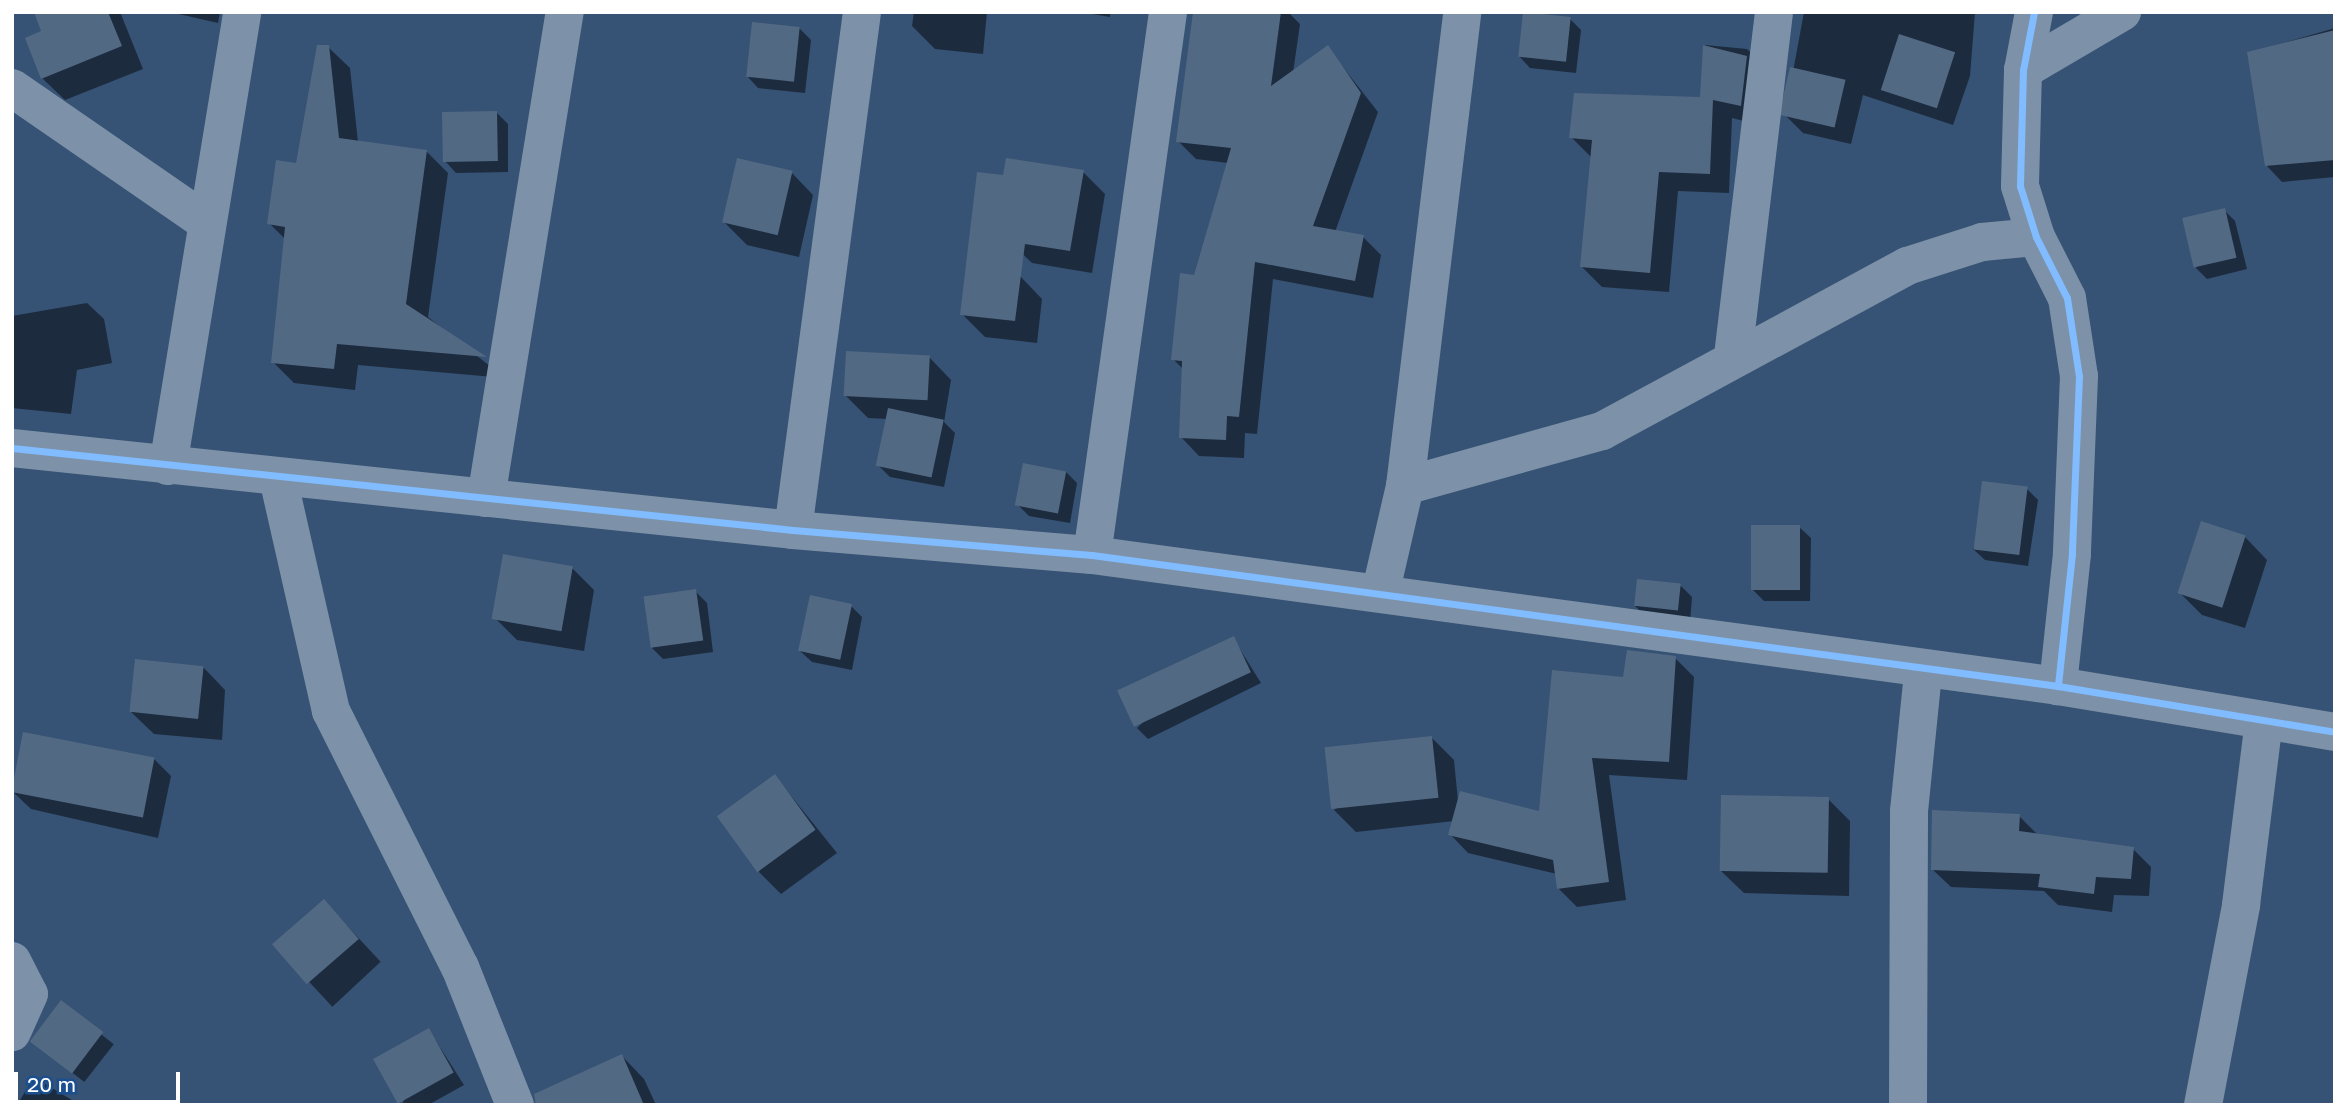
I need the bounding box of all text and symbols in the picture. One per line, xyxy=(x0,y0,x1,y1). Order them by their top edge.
scale bar xyxy=(18,1058,184,1102)
text: 20 m xyxy=(27,1071,76,1097)

